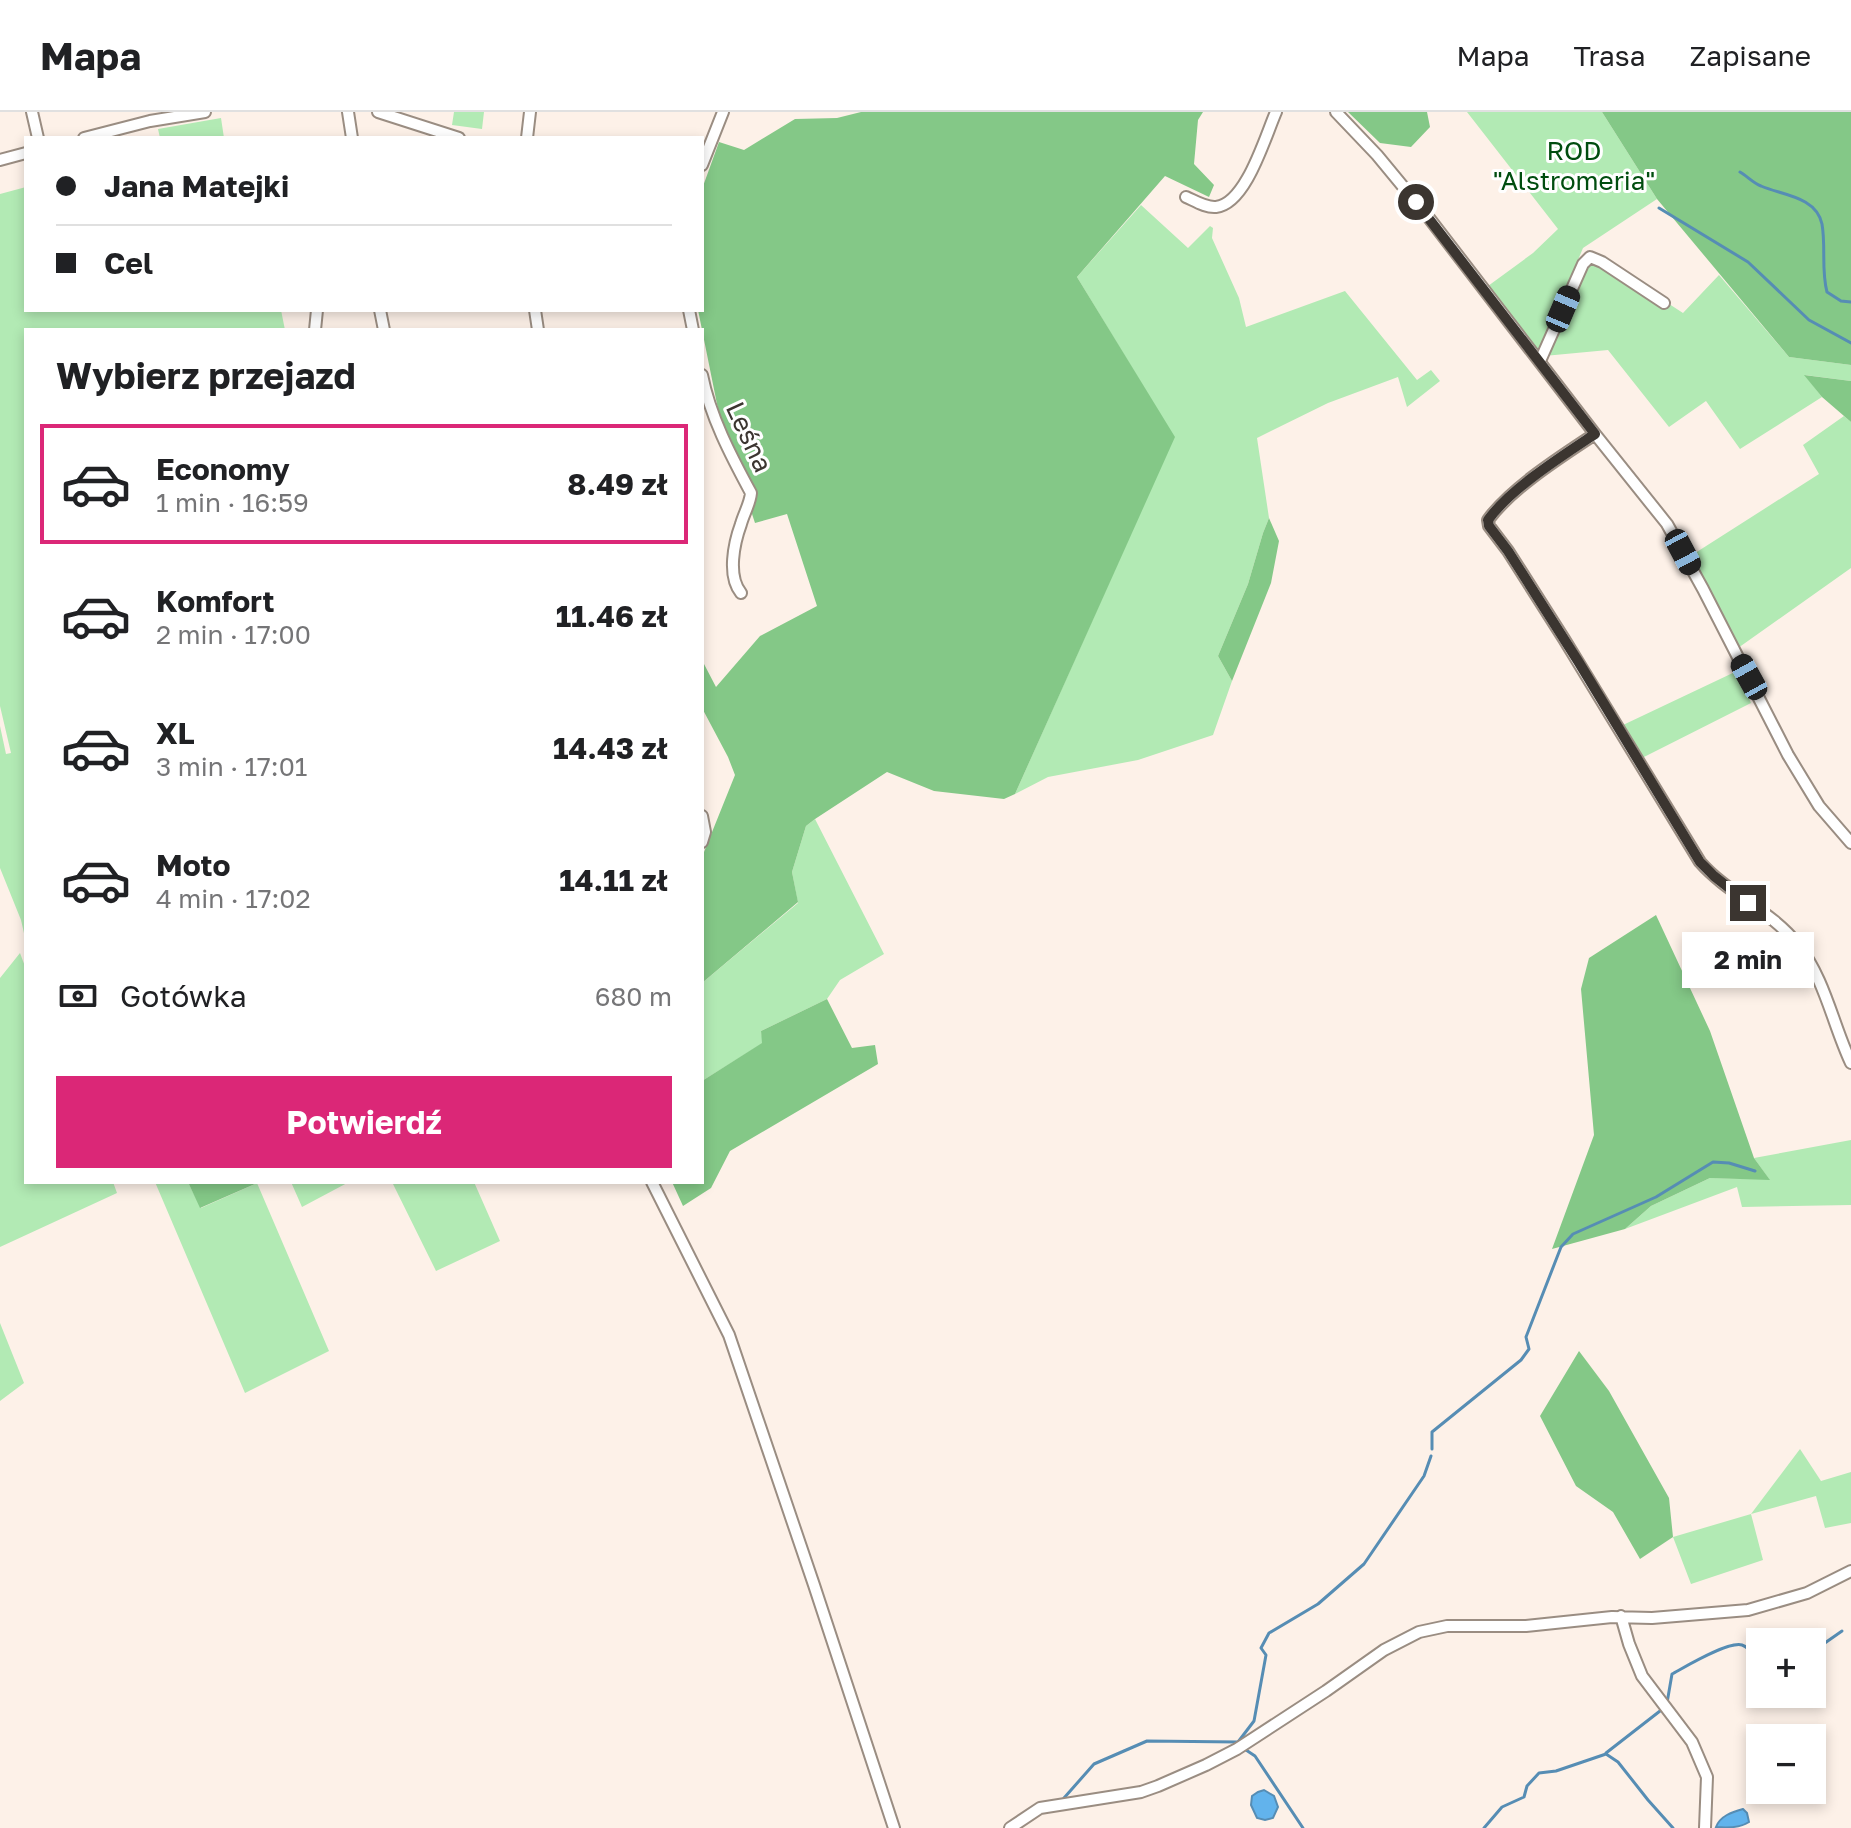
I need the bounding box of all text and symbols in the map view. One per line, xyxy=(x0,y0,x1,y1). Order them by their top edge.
text: Mapa xyxy=(40,33,141,78)
text: Mapa xyxy=(1457,39,1530,72)
text: Trasa xyxy=(1574,39,1646,72)
text: Zapisane xyxy=(1690,39,1811,72)
park label: ROD "Alstromeria" xyxy=(1493,135,1655,196)
text: Jana Matejki xyxy=(104,168,289,204)
route start xyxy=(1398,184,1434,220)
text: Cel xyxy=(104,245,153,281)
car xyxy=(1543,282,1583,336)
text: Wybierz przejazd xyxy=(56,354,356,397)
street label: Leśna xyxy=(720,397,779,477)
icon: car xyxy=(60,448,132,520)
text: Economy xyxy=(156,451,290,487)
text: 8.49 zł xyxy=(567,466,668,502)
text: 1 min · 16:59 xyxy=(156,487,309,518)
car xyxy=(1661,525,1705,579)
icon: car xyxy=(60,580,132,652)
text: Komfort xyxy=(156,583,275,619)
text: 11.46 zł xyxy=(556,598,668,634)
text: 2 min · 17:00 xyxy=(156,619,311,650)
car xyxy=(1727,650,1771,704)
icon: car xyxy=(60,712,132,784)
text: XL xyxy=(156,715,195,751)
text: 14.43 zł xyxy=(553,730,668,766)
text: 3 min · 17:01 xyxy=(156,751,307,782)
icon: car xyxy=(60,844,132,916)
text: Moto xyxy=(156,847,231,883)
text: 14.11 zł xyxy=(559,862,668,898)
text: 4 min · 17:02 xyxy=(156,883,311,914)
route end xyxy=(1730,885,1766,921)
callout: 2 min xyxy=(1682,931,1814,987)
text: 2 min xyxy=(1714,944,1782,975)
icon: cash xyxy=(56,974,100,1018)
text: Gotówka xyxy=(120,978,247,1014)
text: 680 m xyxy=(595,981,672,1012)
button: Potwierdź xyxy=(56,1076,672,1168)
map controls xyxy=(1746,1628,1826,1804)
button: + xyxy=(1746,1628,1826,1708)
button: − xyxy=(1746,1724,1826,1804)

